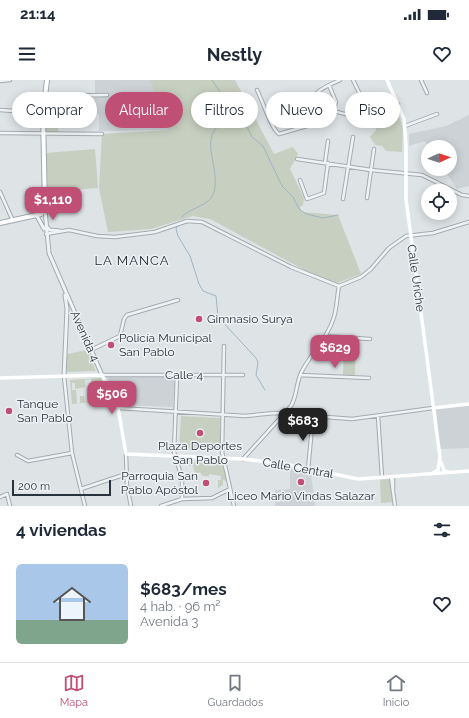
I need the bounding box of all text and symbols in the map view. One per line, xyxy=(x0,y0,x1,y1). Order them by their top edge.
text: 21:14 xyxy=(20,5,56,23)
icon: menu xyxy=(16,43,38,65)
icon: heart xyxy=(431,43,453,65)
text: Nestly xyxy=(207,44,262,65)
chip: Comprar xyxy=(12,92,97,128)
chip: Alquilar xyxy=(105,92,183,128)
chip: Filtros xyxy=(191,92,258,128)
chip: Nuevo xyxy=(266,92,337,128)
chip: Piso xyxy=(345,92,400,128)
north arrow xyxy=(421,140,457,176)
map controls xyxy=(421,140,457,220)
button: locate xyxy=(421,184,457,220)
pin: $1,110 xyxy=(20,187,86,221)
text: $1,110 xyxy=(34,192,72,207)
street label: Calle Uriche xyxy=(404,243,428,313)
district label: LA MANCA xyxy=(94,253,170,268)
street label: Avenida 4 xyxy=(68,308,103,364)
place label: Gimnasio Surya xyxy=(207,312,293,326)
marker: Gimnasio Surya xyxy=(194,314,204,324)
place label: Policía Municipal San Pablo xyxy=(119,331,213,359)
pin: $629 xyxy=(311,335,359,369)
marker: Policía Municipal San Pablo xyxy=(106,340,116,350)
text: $629 xyxy=(319,340,351,355)
street label: Calle 4 xyxy=(165,368,203,382)
pin: $506 xyxy=(88,381,136,415)
text: $506 xyxy=(96,386,128,401)
place label: Tanque San Pablo xyxy=(17,397,73,425)
marker: Tanque San Pablo xyxy=(4,406,14,416)
pin: $683 xyxy=(279,408,327,442)
text: $683 xyxy=(287,413,319,428)
marker: Plaza Deportes San Pablo xyxy=(195,428,205,438)
place label: Plaza Deportes San Pablo xyxy=(158,439,242,467)
street label: Calle Central xyxy=(262,455,335,481)
place label: Parroquia San Pablo Apóstol xyxy=(121,469,199,497)
marker: Liceo Mario Vindas Salazar xyxy=(296,477,306,487)
scale bar xyxy=(12,478,111,497)
marker: Parroquia San Pablo Apóstol xyxy=(201,478,211,488)
text: 200 m xyxy=(18,480,50,493)
place label: Liceo Mario Vindas Salazar xyxy=(227,489,376,503)
icon: filters xyxy=(431,519,453,541)
text: 4 viviendas xyxy=(16,520,106,540)
text: $683/mes xyxy=(140,579,227,599)
icon: home xyxy=(48,580,96,628)
icon: heart xyxy=(431,593,453,615)
text: 4 hab. · 96 m² xyxy=(140,599,220,614)
text: Avenida 3 xyxy=(140,614,199,629)
tab: Mapa xyxy=(60,672,88,709)
tab: Guardados xyxy=(208,672,263,709)
tab: Inicio xyxy=(383,672,409,709)

